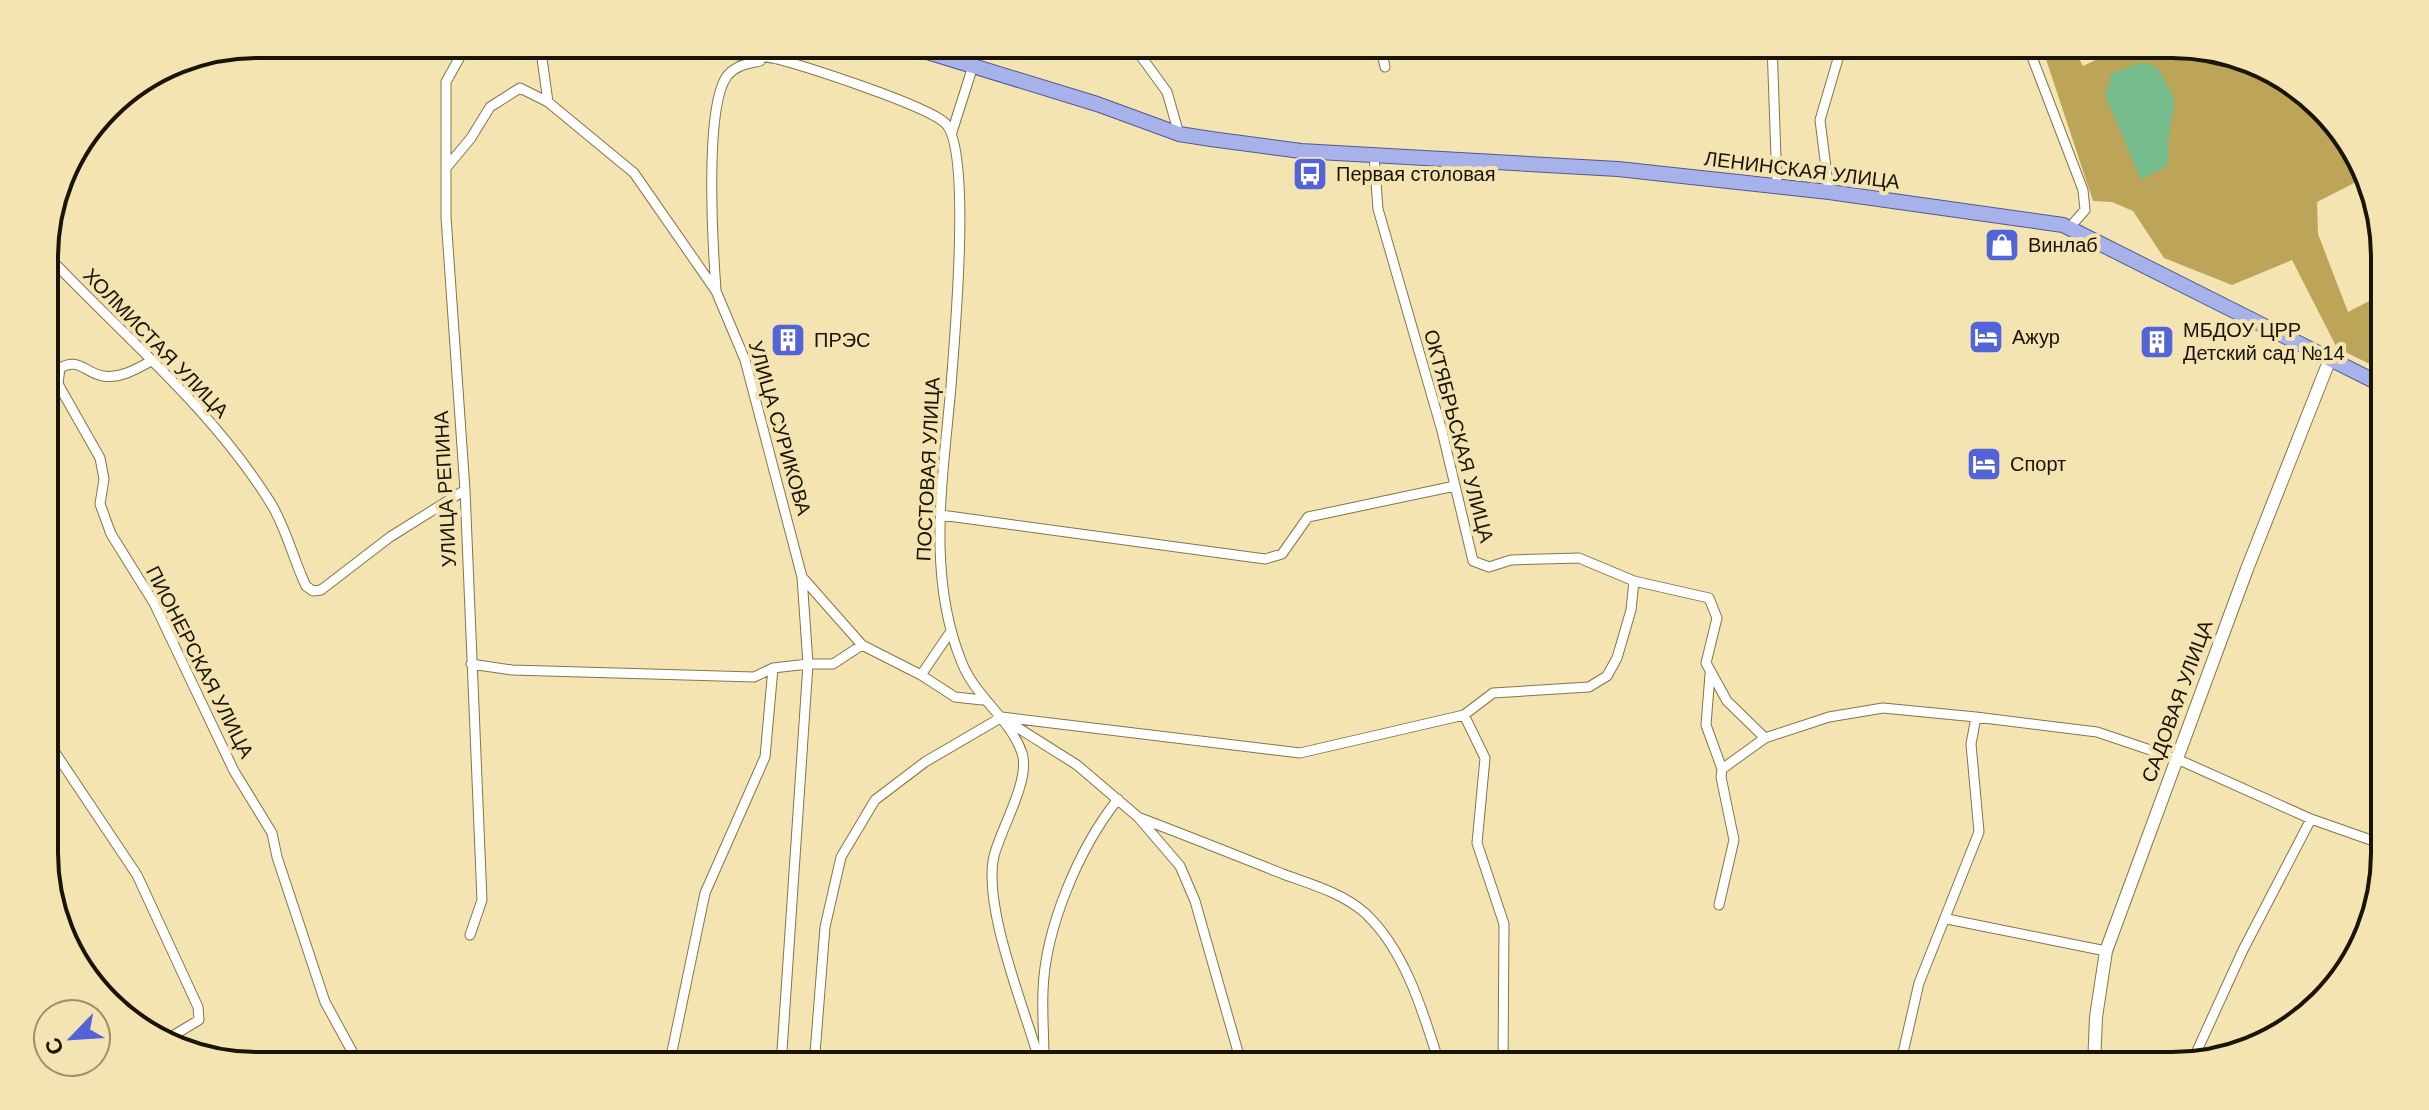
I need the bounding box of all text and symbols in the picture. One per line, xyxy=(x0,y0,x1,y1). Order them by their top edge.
street label: ЛЕНИНСКАЯ УЛИЦА xyxy=(1703,147,1902,193)
bus stop icon: Первая столовая xyxy=(1291,155,1329,193)
place label: Первая столовая xyxy=(1336,163,1496,185)
shop icon: Винлаб xyxy=(1983,226,2021,264)
place label: Винлаб xyxy=(2028,234,2098,256)
street label: ХОЛМИСТАЯ УЛИЦА xyxy=(79,264,233,423)
hotel icon: Ажур xyxy=(1967,318,2005,356)
place label: МБДОУ ЦРР Детский сад №14 xyxy=(2183,319,2345,364)
building icon: ПРЭС xyxy=(769,321,807,359)
building icon: МБДОУ ЦРР Детский сад №14 xyxy=(2138,323,2176,361)
place label: Ажур xyxy=(2012,326,2060,348)
street label: ОКТЯБРЬСКАЯ УЛИЦА xyxy=(1420,327,1498,546)
place label: ПРЭС xyxy=(814,329,871,351)
street label: УЛИЦА СУРИКОВА xyxy=(745,338,816,518)
street label: ПОСТОВАЯ УЛИЦА xyxy=(912,376,944,562)
street label: УЛИЦА РЕПИНА xyxy=(430,410,460,568)
hotel icon: Спорт xyxy=(1965,445,2003,483)
place label: Спорт xyxy=(2010,453,2066,475)
street label: ПИОНЕРСКАЯ УЛИЦА xyxy=(142,562,258,762)
street label: САДОВАЯ УЛИЦА xyxy=(2137,616,2217,785)
north arrow xyxy=(32,998,112,1078)
text: С xyxy=(40,1034,69,1059)

